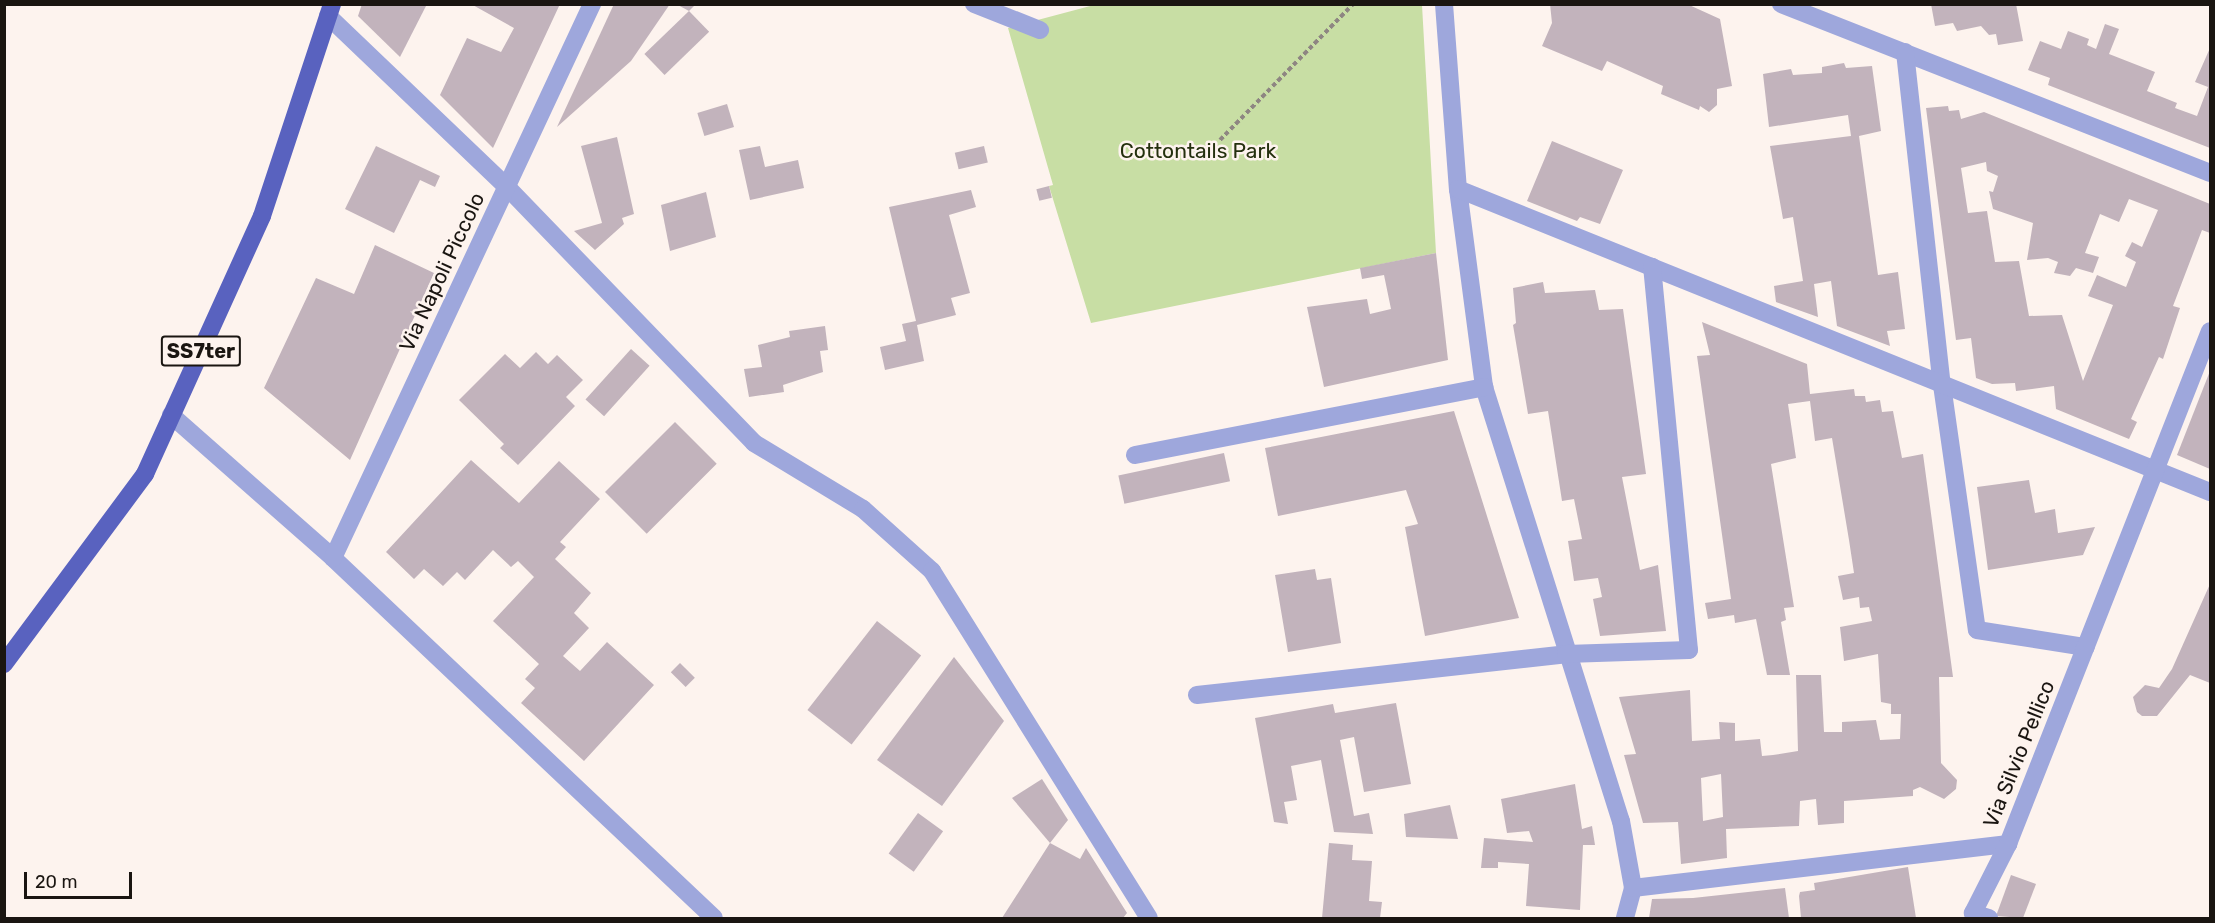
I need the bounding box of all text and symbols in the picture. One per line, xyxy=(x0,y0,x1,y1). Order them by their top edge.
park label: Cottontails Park xyxy=(1120,138,1276,164)
street label: Via Napoli Piccolo xyxy=(394,188,490,356)
road number: SS7ter xyxy=(160,334,242,368)
street label: Via Silvio Pellico xyxy=(1978,677,2060,831)
scale bar xyxy=(27,860,135,898)
text: 20 m xyxy=(35,871,77,893)

